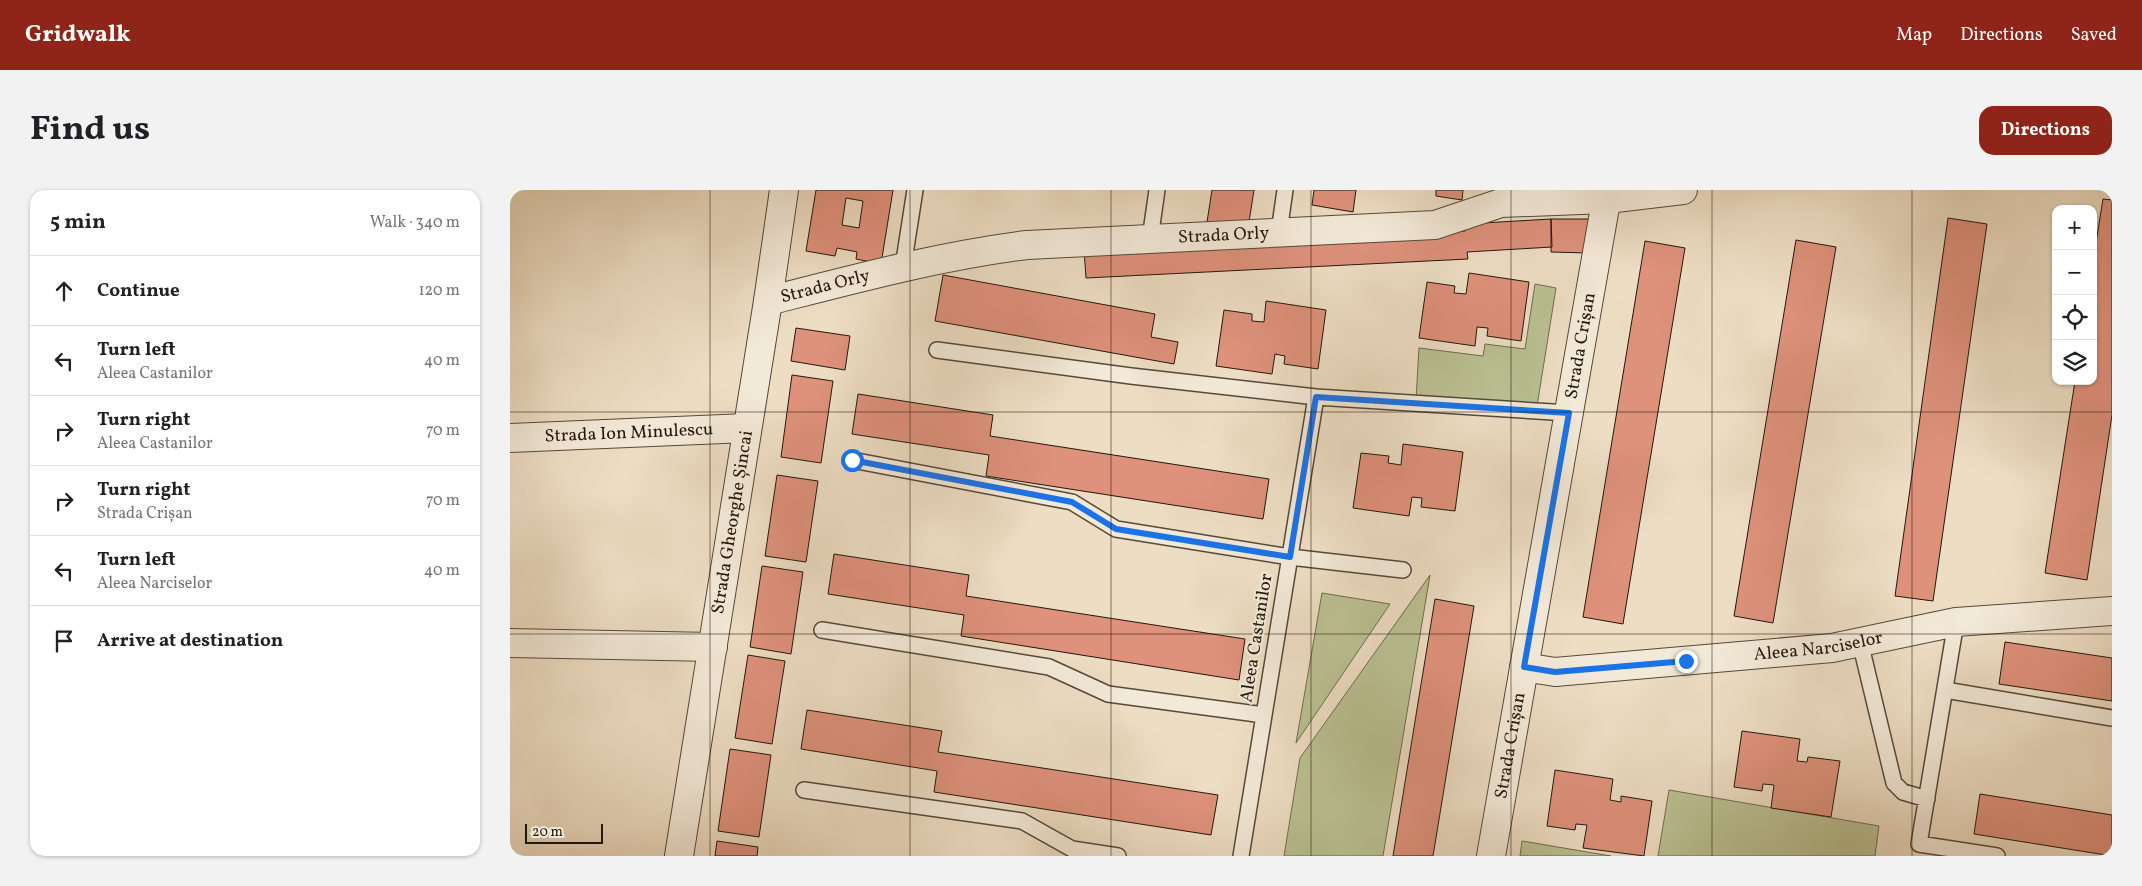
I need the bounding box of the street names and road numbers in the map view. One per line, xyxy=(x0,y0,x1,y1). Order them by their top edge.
street label: Strada Orly xyxy=(1177,221,1270,250)
street label: Strada Orly xyxy=(778,263,873,310)
street label: Strada Crișan xyxy=(1559,290,1602,401)
street label: Strada Ion Minulescu xyxy=(544,417,714,449)
street label: Strada Gheorghe Șincai xyxy=(705,429,760,616)
street label: Aleea Castanilor xyxy=(1234,571,1280,704)
street label: Aleea Narciselor xyxy=(1753,625,1885,667)
street label: Strada Crișan xyxy=(1489,690,1532,801)

